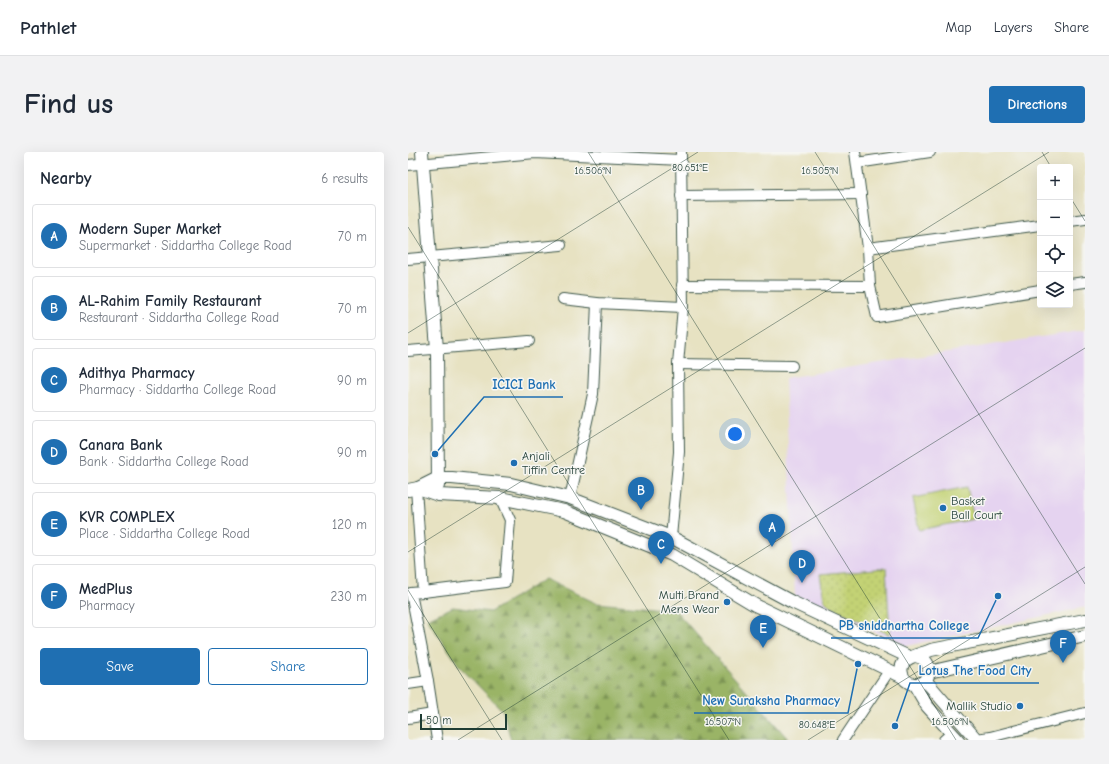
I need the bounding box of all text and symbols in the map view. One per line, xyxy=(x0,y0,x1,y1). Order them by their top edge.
text: Pathlet xyxy=(20,17,76,39)
text: Map xyxy=(945,19,972,36)
text: Layers xyxy=(994,19,1032,36)
text: Share xyxy=(1054,19,1089,36)
button: Directions xyxy=(989,86,1085,123)
text: Find us xyxy=(24,88,113,120)
text: 80.651°E xyxy=(672,162,708,174)
map controls xyxy=(1037,164,1073,308)
button: + xyxy=(1037,164,1073,200)
text: 16.506°N xyxy=(575,165,611,177)
text: 16.505°N xyxy=(802,165,838,177)
text: Nearby xyxy=(40,169,91,188)
text: 6 results xyxy=(321,171,368,186)
button: − xyxy=(1037,200,1073,236)
text: Modern Super Market xyxy=(79,220,221,238)
text: A xyxy=(50,229,58,244)
text: 70 m xyxy=(338,229,367,244)
button: locate xyxy=(1037,236,1073,272)
text: Supermarket · Siddartha College Road xyxy=(79,238,292,253)
button: layers xyxy=(1037,272,1073,308)
text: AL-Rahim Family Restaurant xyxy=(79,292,262,310)
text: B xyxy=(50,301,58,316)
text: 70 m xyxy=(338,301,367,316)
text: Restaurant · Siddartha College Road xyxy=(79,310,279,325)
text: Adithya Pharmacy xyxy=(79,364,195,382)
callout: ICICI Bank xyxy=(484,372,563,397)
text: C xyxy=(50,373,58,388)
text: 90 m xyxy=(337,373,367,388)
text: ICICI Bank xyxy=(492,377,556,392)
text: Pharmacy · Siddartha College Road xyxy=(79,382,276,397)
your location xyxy=(725,424,745,444)
text: Canara Bank xyxy=(79,436,162,454)
text: D xyxy=(50,445,58,460)
text: 90 m xyxy=(337,445,367,460)
place label: Anjali Tiffin Centre xyxy=(522,449,585,477)
text: Bank · Siddartha College Road xyxy=(79,454,249,469)
marker: Anjali Tiffin Centre xyxy=(509,458,519,468)
pin: B xyxy=(628,477,654,510)
place label: Basket Ball Court xyxy=(951,494,1003,522)
marker: Basket Ball Court xyxy=(938,503,948,513)
text: KVR COMPLEX xyxy=(79,508,175,526)
pin: A xyxy=(759,514,785,547)
text: E xyxy=(50,517,58,532)
text: 120 m xyxy=(332,517,367,532)
text: Place · Siddartha College Road xyxy=(79,526,250,541)
pin: C xyxy=(648,531,674,564)
pin: D xyxy=(789,550,815,583)
text: MedPlus xyxy=(79,580,132,598)
place label: Multi Brand Mens Wear xyxy=(659,588,719,616)
text: F xyxy=(50,589,58,604)
text: 230 m xyxy=(331,589,367,604)
marker: Multi Brand Mens Wear xyxy=(722,597,732,607)
text: Pharmacy xyxy=(79,598,135,613)
callout: PB shiddhartha College xyxy=(831,613,978,638)
pin: E xyxy=(750,615,776,648)
text: PB shiddhartha College xyxy=(839,618,970,633)
pin: F xyxy=(1050,630,1076,663)
button: Save xyxy=(40,648,200,685)
button: Share xyxy=(208,648,368,685)
callout: Lotus The Food City xyxy=(910,658,1039,683)
text: Lotus The Food City xyxy=(919,663,1031,678)
callout: New Suraksha Pharmacy xyxy=(694,688,848,713)
text: New Suraksha Pharmacy xyxy=(702,693,840,708)
place label: Mallik Studio xyxy=(946,699,1012,713)
marker: Mallik Studio xyxy=(1015,701,1025,711)
scale bar xyxy=(420,712,507,731)
text: 50 m xyxy=(426,714,451,727)
text: 16.507°N xyxy=(705,716,741,728)
text: 16.506°N xyxy=(932,716,968,728)
text: 80.648°E xyxy=(799,719,835,731)

